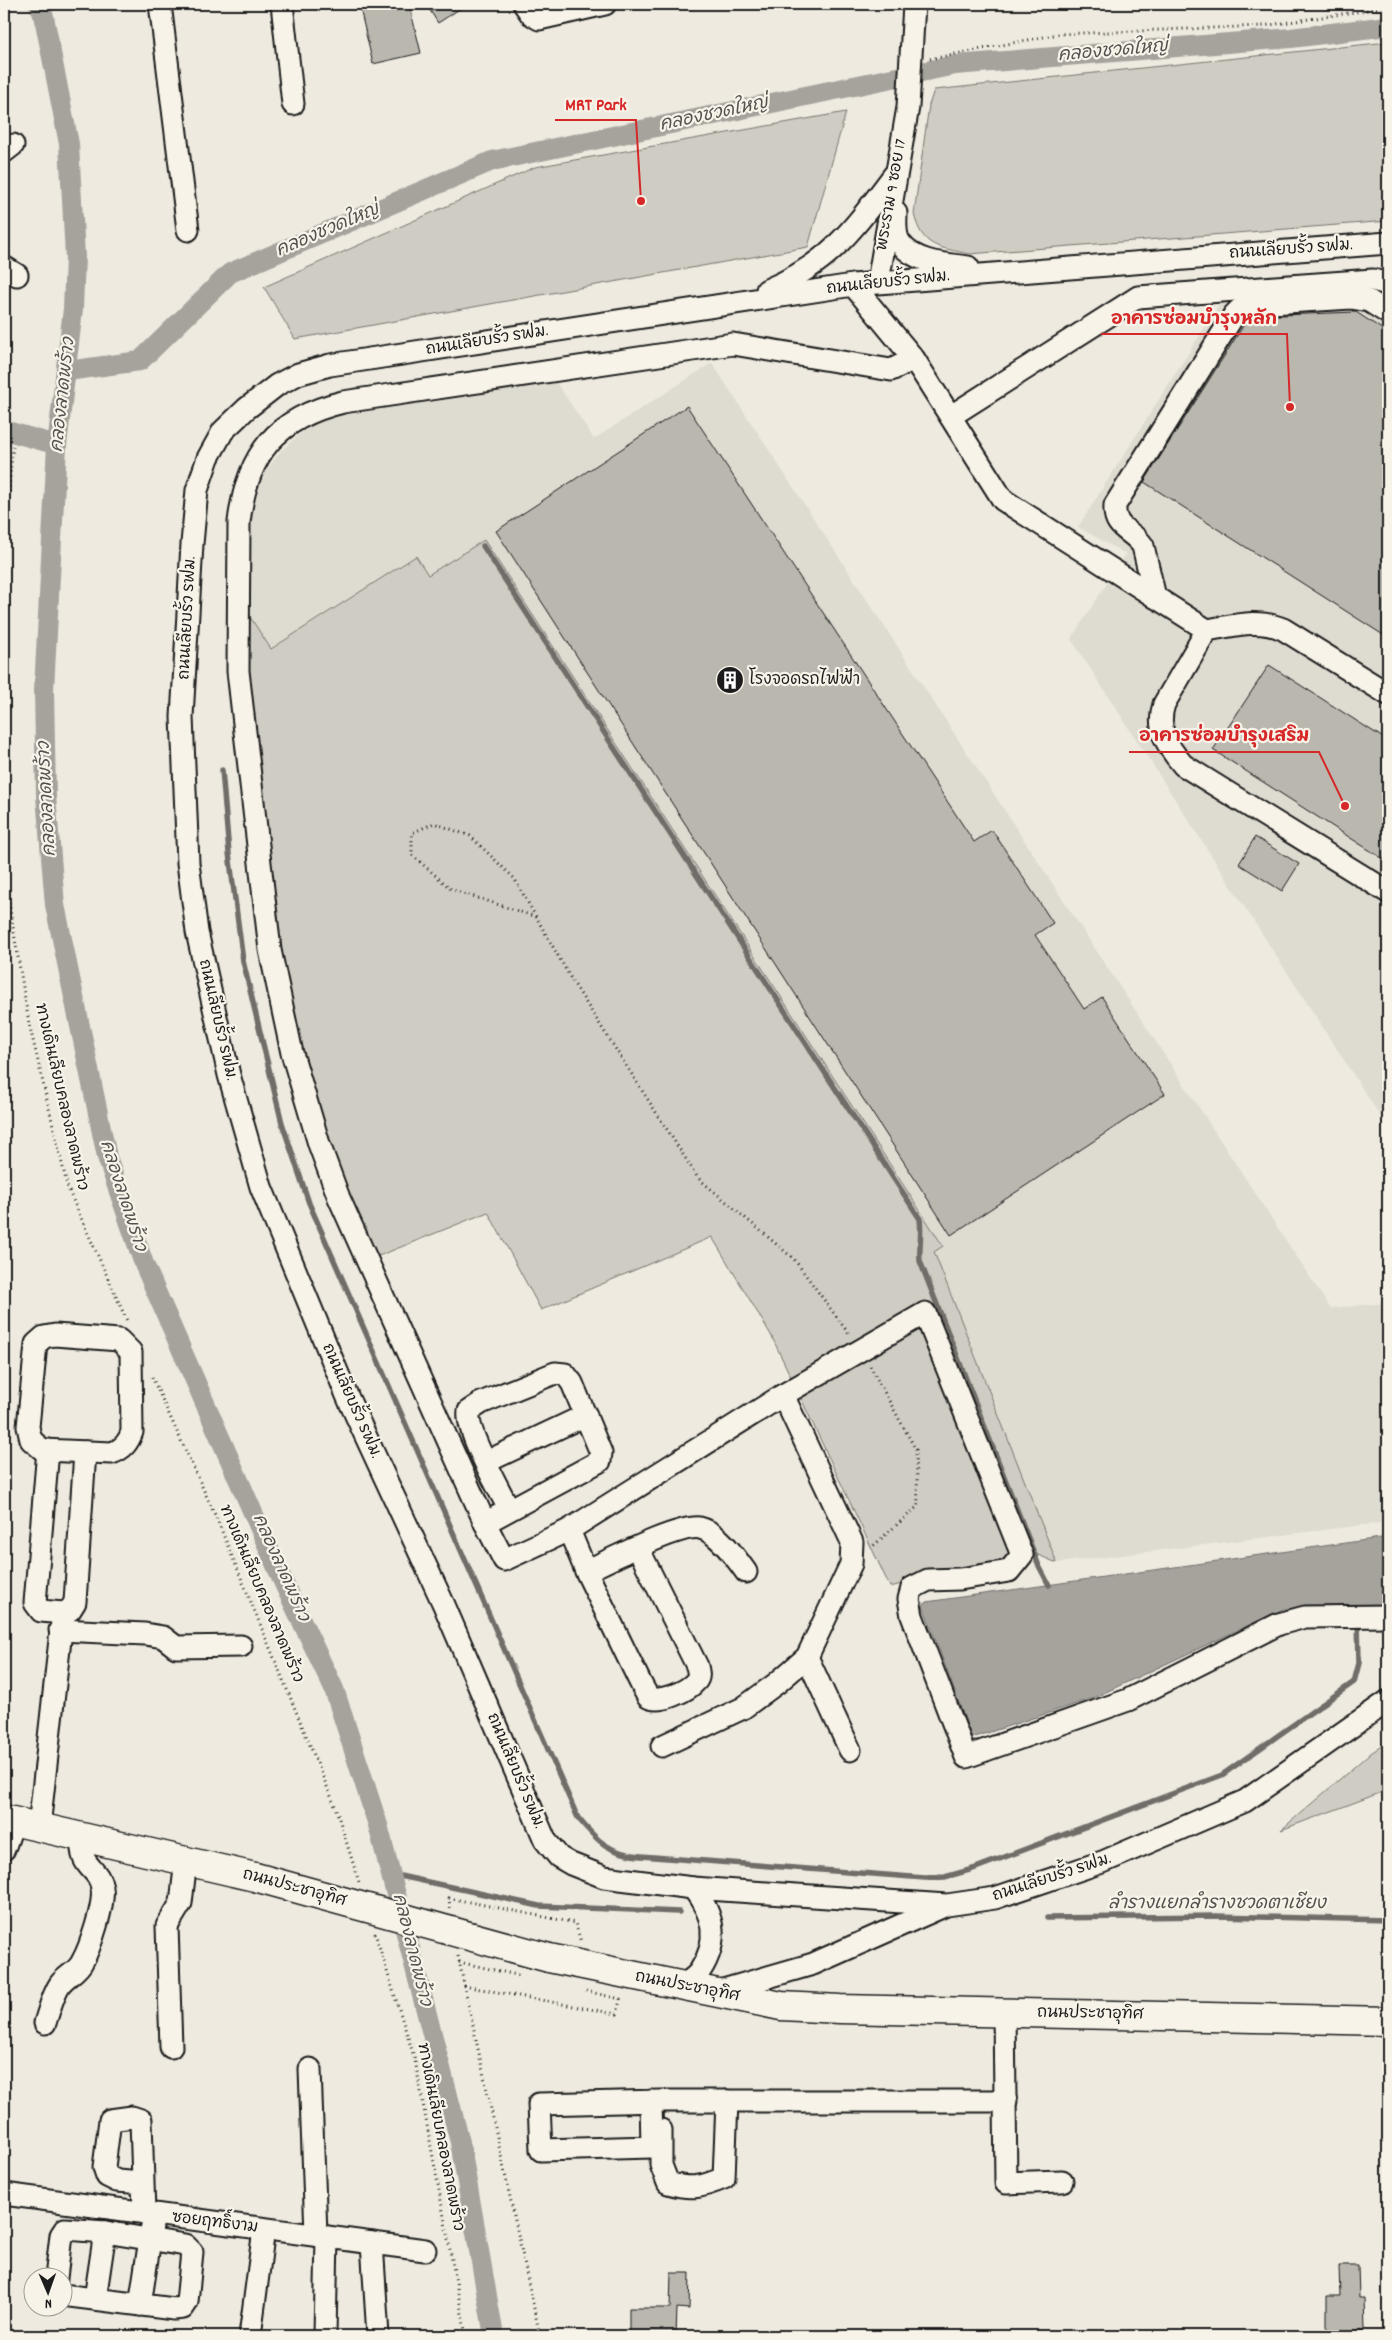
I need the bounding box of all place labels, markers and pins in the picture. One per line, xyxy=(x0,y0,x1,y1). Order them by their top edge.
callout: MRT Park xyxy=(555,87,636,120)
callout: อาคารซ่อมบำรุงหลัก xyxy=(1101,301,1287,334)
building icon: โรงจอดรถไฟฟ้า xyxy=(715,665,745,695)
place label: โรงจอดรถไฟฟ้า xyxy=(749,667,860,692)
callout: อาคารซ่อมบำรุงเสริม xyxy=(1129,719,1319,752)

